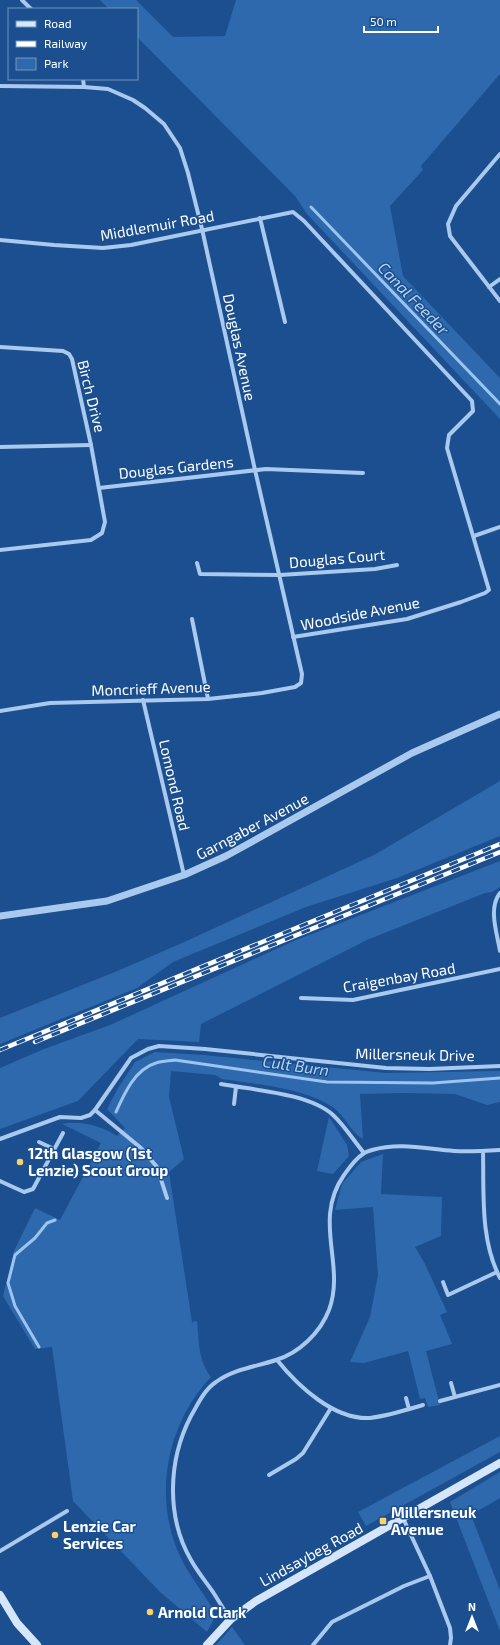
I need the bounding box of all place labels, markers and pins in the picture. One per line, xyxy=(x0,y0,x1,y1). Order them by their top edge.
place label: 12th Glasgow (1st Lenzie) Scout Group xyxy=(28,1144,168,1179)
marker: 12th Glasgow (1st Lenzie) Scout Group xyxy=(15,1157,25,1167)
place label: Millersneuk Avenue xyxy=(391,1503,477,1538)
marker: Millersneuk Avenue xyxy=(378,1516,388,1526)
place label: Lenzie Car Services xyxy=(63,1517,137,1552)
marker: Lenzie Car Services xyxy=(50,1530,60,1540)
place label: Arnold Clark xyxy=(158,1603,247,1621)
marker: Arnold Clark xyxy=(145,1607,155,1617)

